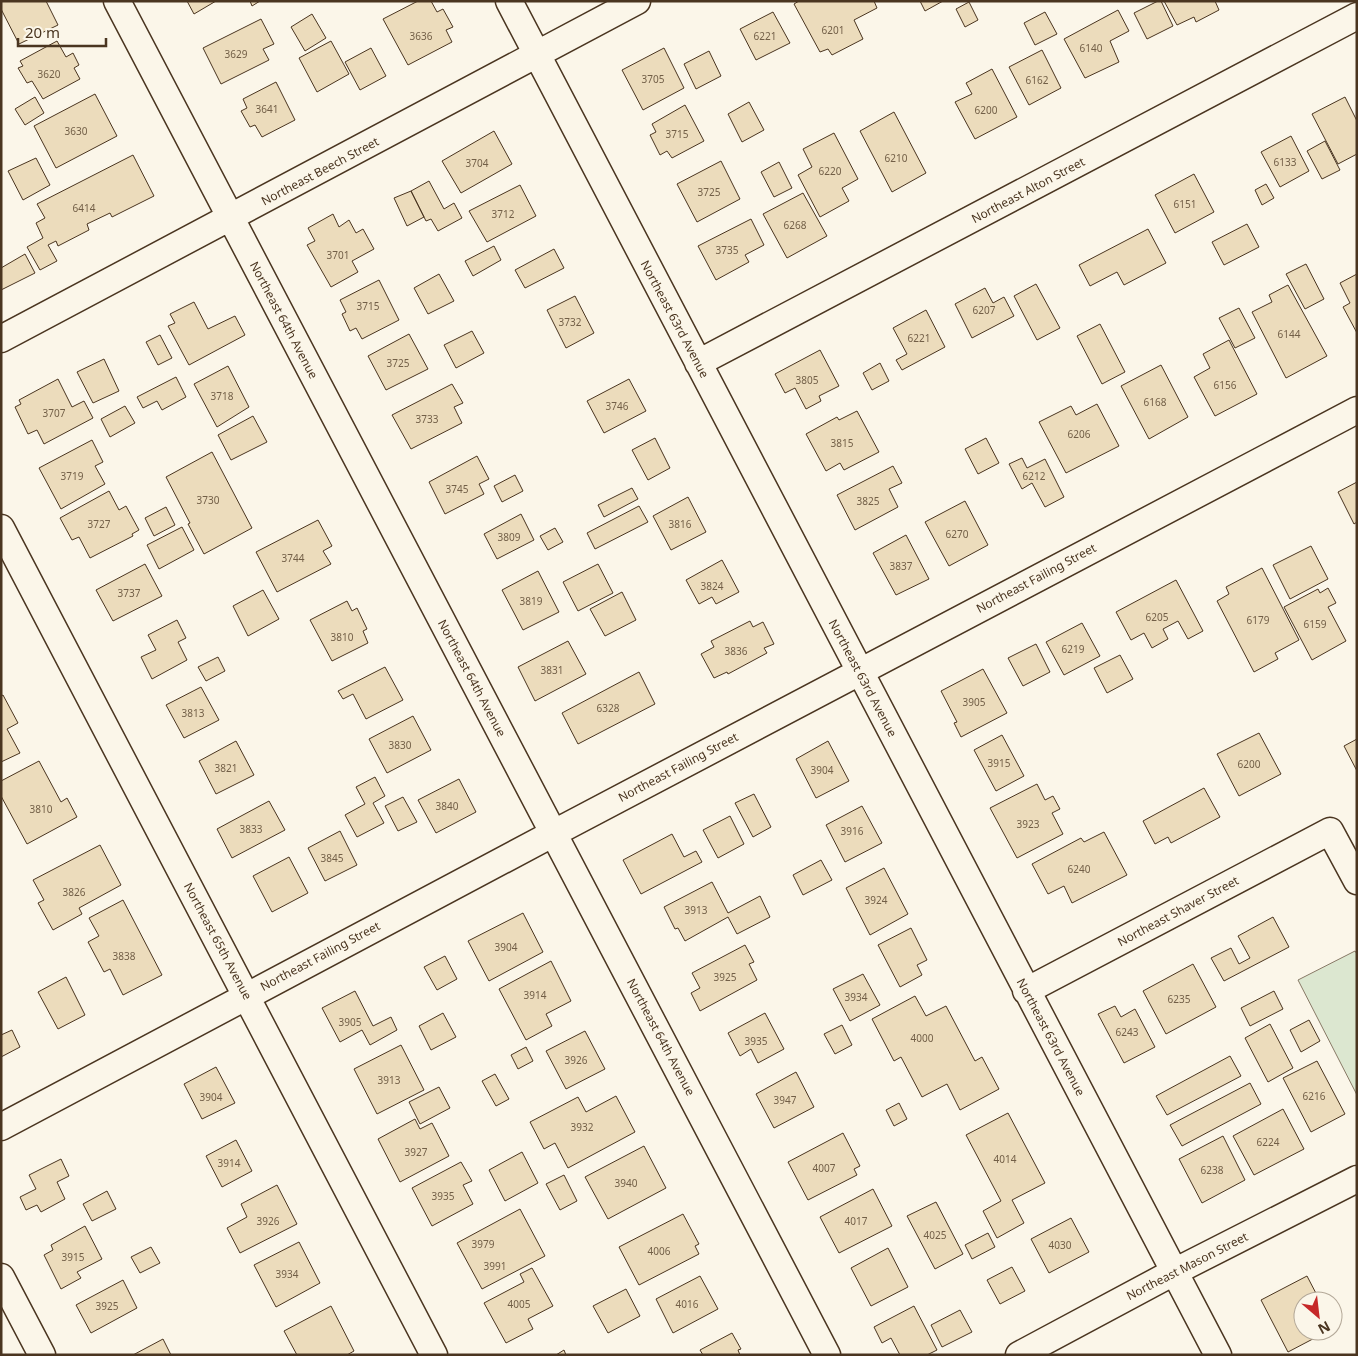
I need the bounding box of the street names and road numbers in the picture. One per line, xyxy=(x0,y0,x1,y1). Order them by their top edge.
street label: Northeast Beech Street xyxy=(258,132,382,209)
street label: Northeast Alton Street xyxy=(968,153,1088,227)
street label: Northeast 63rd Avenue xyxy=(637,257,713,381)
street label: Northeast 64th Avenue xyxy=(246,258,322,382)
street label: Northeast Failing Street xyxy=(973,539,1099,617)
street label: Northeast 64th Avenue xyxy=(434,616,510,740)
street label: Northeast 63rd Avenue xyxy=(825,616,901,740)
street label: Northeast Failing Street xyxy=(615,728,741,806)
street label: Northeast Shaver Street xyxy=(1114,872,1242,950)
street label: Northeast 65th Avenue xyxy=(180,879,256,1003)
street label: Northeast Failing Street xyxy=(257,917,383,995)
street label: Northeast 64th Avenue xyxy=(623,975,699,1099)
street label: Northeast 63rd Avenue xyxy=(1013,975,1089,1099)
street label: Northeast Mason Street xyxy=(1123,1228,1251,1304)

